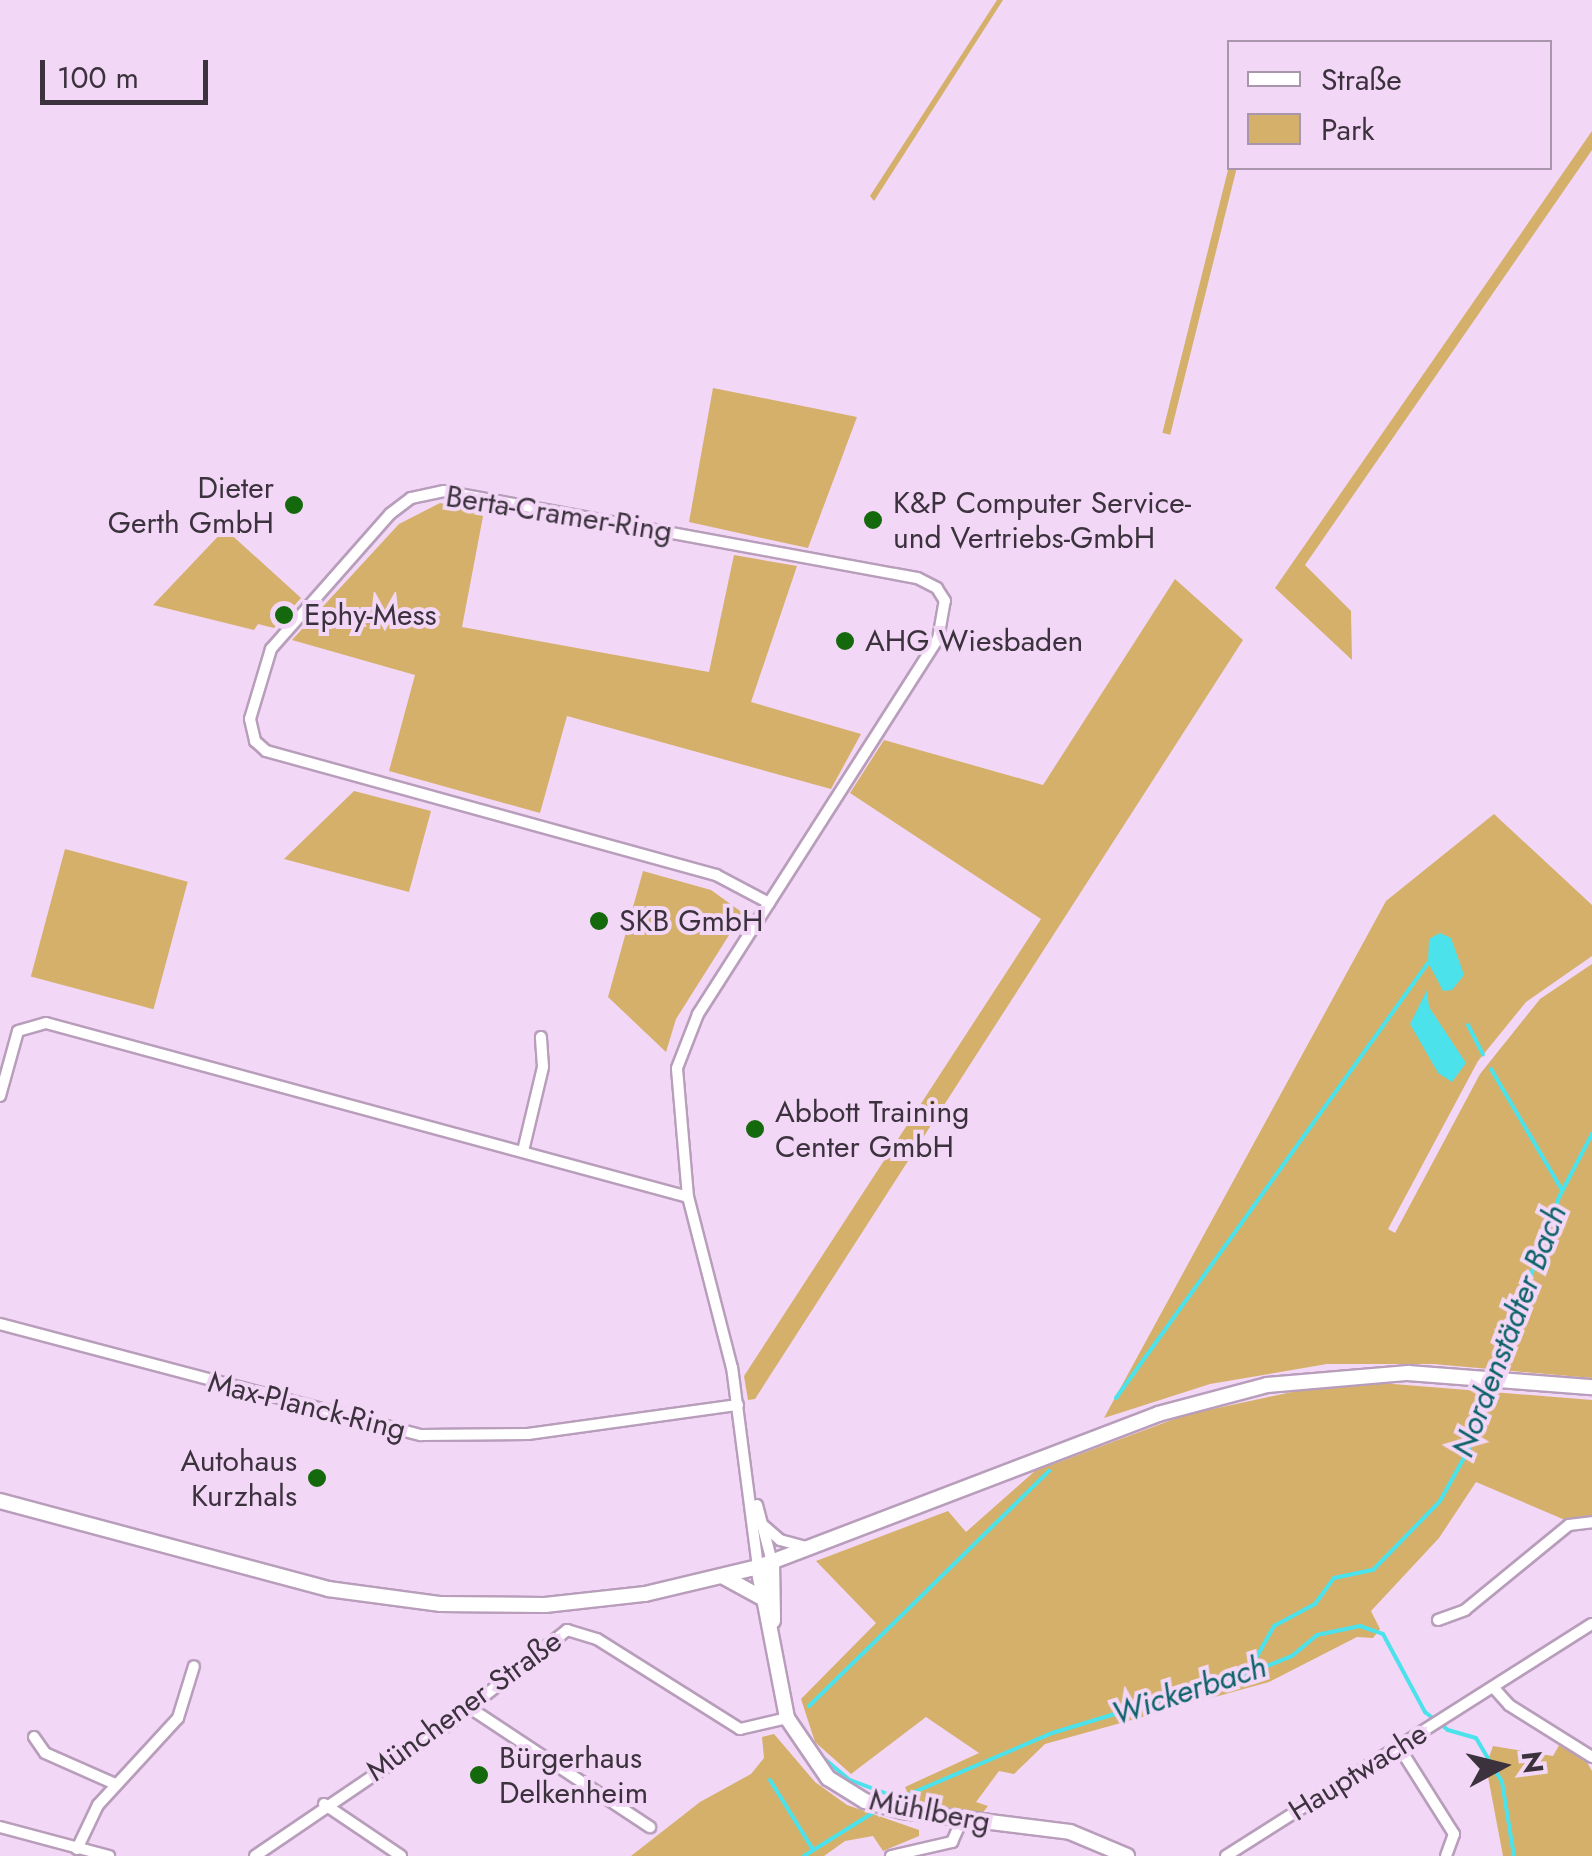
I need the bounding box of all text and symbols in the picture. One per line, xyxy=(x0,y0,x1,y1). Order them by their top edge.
scale bar xyxy=(45,40,212,102)
legend xyxy=(1227,40,1552,170)
text: 100 m xyxy=(57,56,139,99)
text: Straße xyxy=(1321,58,1402,101)
text: Park xyxy=(1321,108,1374,151)
place label: Dieter Gerth GmbH xyxy=(108,470,274,540)
street label: Berta-Cramer-Ring xyxy=(443,478,675,550)
place label: K&P Computer Service- und Vertriebs-GmbH xyxy=(893,485,1191,556)
marker: Dieter Gerth GmbH xyxy=(283,494,305,516)
marker: K&P Computer Service- und Vertriebs-GmbH xyxy=(862,509,884,531)
place label: Ephy-Mess xyxy=(304,597,437,633)
marker: Ephy-Mess xyxy=(273,604,295,626)
place label: AHG Wiesbaden xyxy=(865,623,1083,659)
marker: AHG Wiesbaden xyxy=(834,630,856,652)
place label: SKB GmbH xyxy=(619,903,763,939)
marker: SKB GmbH xyxy=(588,910,610,932)
place label: Abbott Training Center GmbH xyxy=(775,1094,969,1164)
marker: Abbott Training Center GmbH xyxy=(744,1118,766,1140)
water label: Nordenstädter Bach xyxy=(1443,1200,1575,1462)
street label: Max-Planck-Ring xyxy=(204,1364,410,1448)
place label: Autohaus Kurzhals xyxy=(180,1443,297,1514)
marker: Autohaus Kurzhals xyxy=(306,1467,328,1489)
street label: Münchener Straße xyxy=(359,1623,569,1789)
water label: Wickerbach xyxy=(1107,1647,1271,1733)
street label: Hauptwache xyxy=(1282,1715,1434,1829)
north arrow xyxy=(1452,1716,1552,1816)
place label: Bürgerhaus Delkenheim xyxy=(499,1740,648,1810)
text: N xyxy=(1511,1749,1554,1776)
marker: Bürgerhaus Delkenheim xyxy=(468,1764,490,1786)
street label: Mühlberg xyxy=(867,1782,993,1840)

